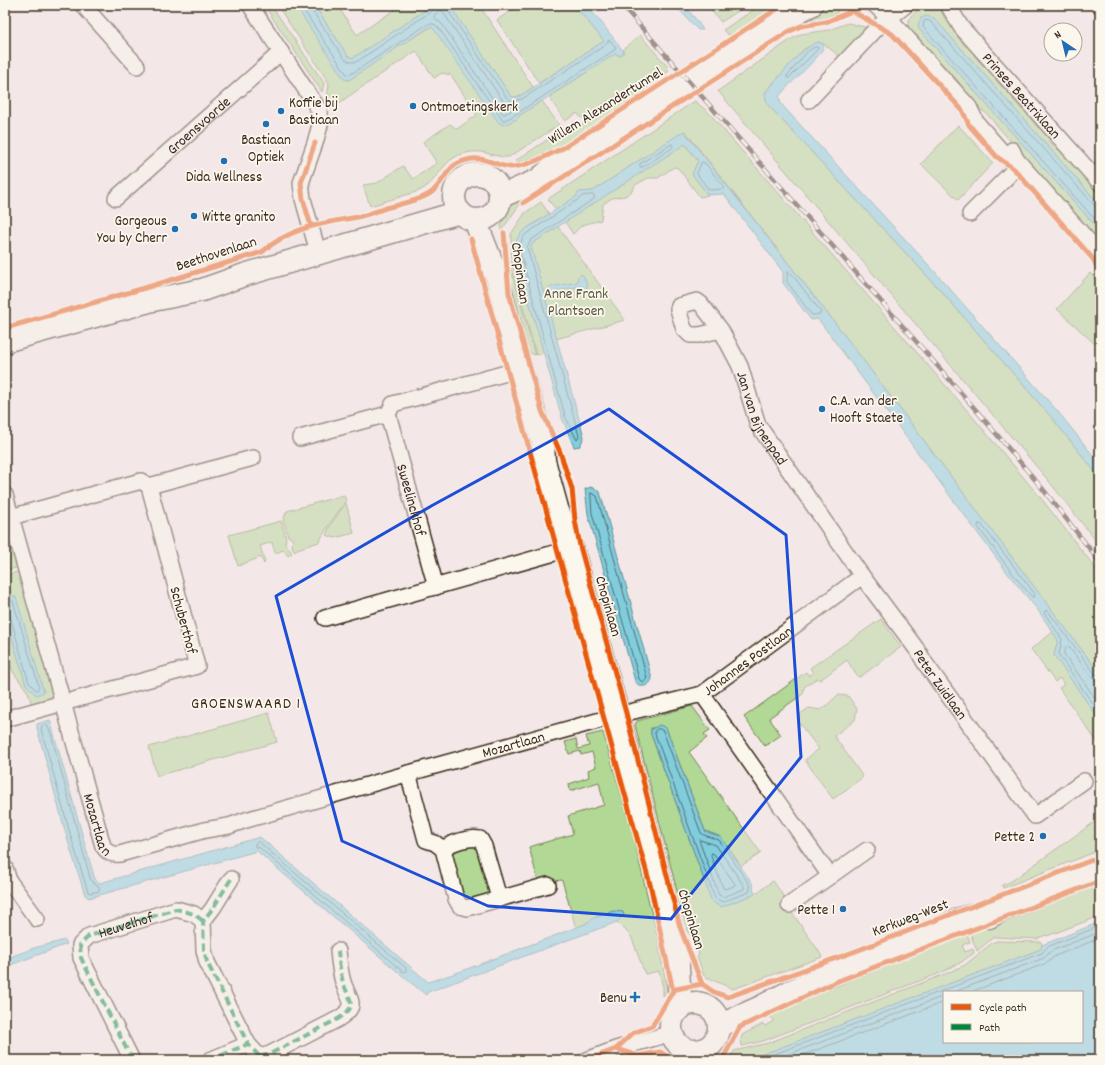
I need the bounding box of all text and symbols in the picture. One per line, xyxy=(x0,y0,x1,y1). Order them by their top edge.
north arrow xyxy=(1043,22,1083,62)
text: N xyxy=(1052,27,1066,44)
street label: Prinses Beatrixlaan xyxy=(976,48,1065,145)
street label: Willem Alexandertunnel xyxy=(544,62,668,151)
street label: Groensvoorde xyxy=(163,92,237,161)
place label: Koffie bij Bastiaan xyxy=(289,93,339,132)
place label: Ontmoetingskerk xyxy=(421,97,518,119)
marker: Ontmoetingskerk xyxy=(408,101,418,111)
marker: Koffie bij Bastiaan xyxy=(276,106,286,116)
marker: Bastiaan Optiek xyxy=(261,119,271,129)
place label: Bastiaan Optiek xyxy=(241,130,291,169)
marker: Dida Wellness xyxy=(219,156,229,166)
place label: Dida Wellness xyxy=(186,167,262,189)
place label: Witte granito xyxy=(202,207,276,229)
place label: Gorgeous You by Cherr xyxy=(97,211,167,250)
marker: Witte granito xyxy=(189,211,199,221)
marker: Gorgeous You by Cherr xyxy=(170,224,180,234)
street label: Beethovenlaan xyxy=(173,231,260,278)
street label: Chopinlaan xyxy=(504,241,534,306)
park label: Anne Frank Plantsoen xyxy=(544,284,608,323)
street label: Jan van Bijnenpad xyxy=(729,369,791,470)
place label: C.A. van der Hooft Staete xyxy=(830,391,904,430)
marker: C.A. van der Hooft Staete xyxy=(817,404,827,414)
street label: Sweelinckhof xyxy=(389,462,431,539)
street label: Chopinlaan xyxy=(588,574,626,640)
street label: Schuberthof xyxy=(163,584,202,657)
street label: Johannes Postlaan xyxy=(699,622,798,702)
street label: Peter Zuidlaan xyxy=(906,646,972,725)
district label: GROENSWAARD 1 xyxy=(191,693,301,716)
street label: Mozartlaan xyxy=(480,727,548,765)
street label: Mozartlaan xyxy=(76,791,116,863)
place label: Pette 2 xyxy=(994,827,1035,849)
marker: Pette 2 xyxy=(1038,831,1048,841)
street label: Chopinlaan xyxy=(670,887,710,953)
street label: Kerkweg-West xyxy=(869,894,953,944)
place label: Pette 1 xyxy=(797,900,835,922)
marker: Pette 1 xyxy=(838,904,848,914)
street label: Heuvelhof xyxy=(96,908,157,945)
place label: Benu xyxy=(600,988,627,1010)
legend xyxy=(943,991,1083,1043)
marker: Benu xyxy=(630,992,640,1002)
text: Cycle path xyxy=(979,1000,1027,1017)
text: Path xyxy=(979,1020,1000,1037)

